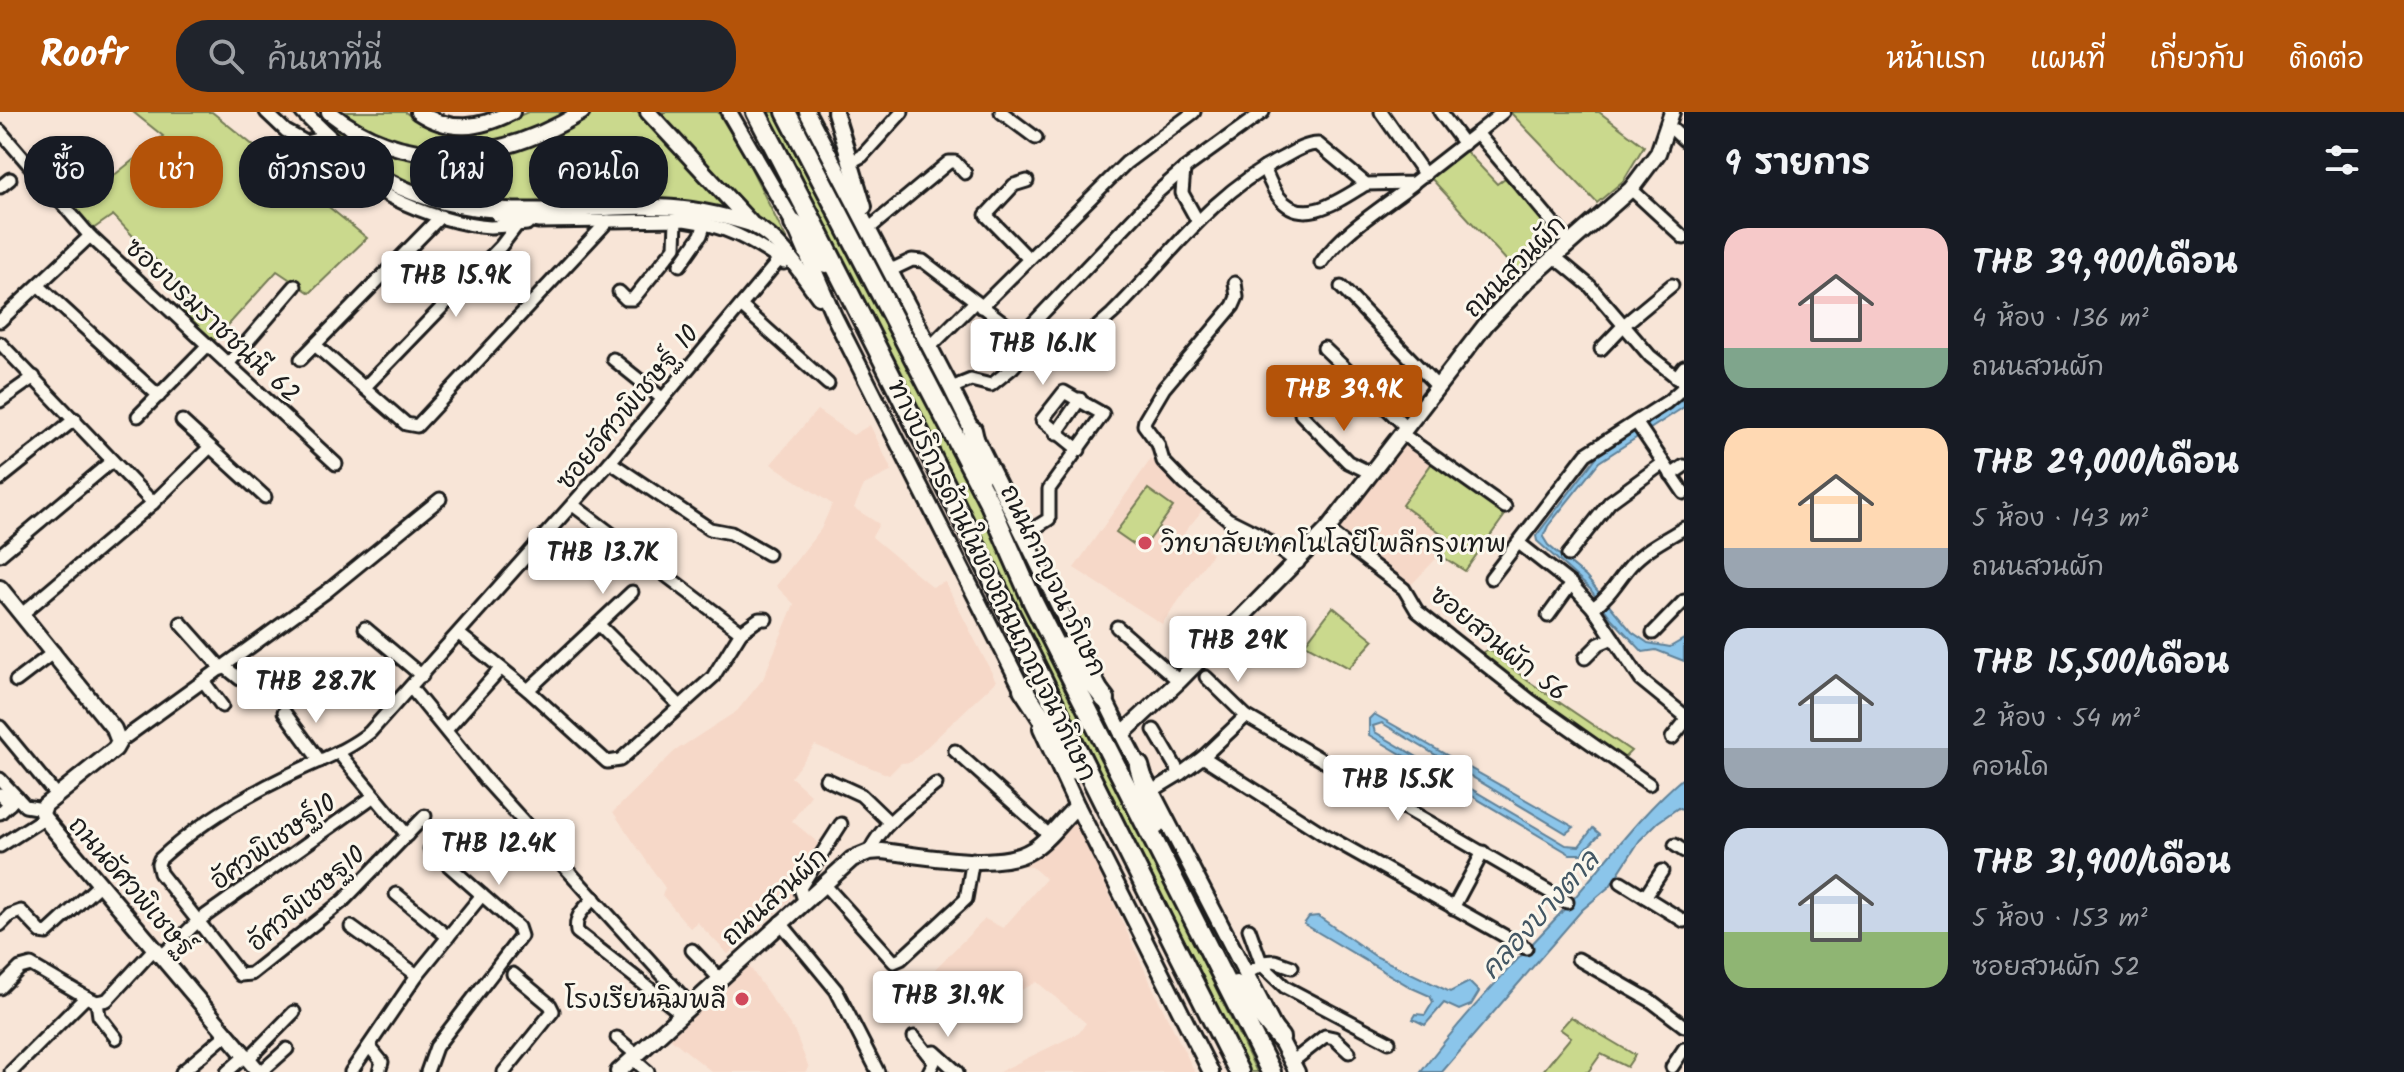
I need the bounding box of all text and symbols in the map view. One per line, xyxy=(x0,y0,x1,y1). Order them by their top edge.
search box xyxy=(176,20,736,92)
text: Roofr xyxy=(40,26,128,86)
icon: search xyxy=(204,34,248,78)
text: ค้นหาที่นี่ xyxy=(268,37,382,85)
text: หน้าแรก xyxy=(1886,38,1986,83)
text: แผนที่ xyxy=(2030,38,2106,83)
text: เกี่ยวกับ xyxy=(2150,38,2245,83)
text: ติดต่อ xyxy=(2289,38,2364,83)
chip: ซื้อ xyxy=(24,136,114,208)
chip: เช่า xyxy=(130,136,223,208)
chip: ตัวกรอง xyxy=(239,136,394,208)
chip: ใหม่ xyxy=(410,136,513,208)
chip: คอนโด xyxy=(529,136,668,208)
text: 9 รายการ xyxy=(1724,138,1870,192)
icon: filters xyxy=(2320,138,2364,182)
street label: ถนนสวนผัก xyxy=(1454,206,1577,329)
street label: ซอยบรมราชชนนี 62 xyxy=(114,228,309,414)
text: THB 39,900/เดือน xyxy=(1972,237,2238,291)
pin: THB 15.9K xyxy=(364,251,548,319)
text: THB 15.9K xyxy=(399,256,513,298)
icon: home xyxy=(1788,260,1884,356)
text: 4 ห้อง · 136 m² xyxy=(1972,298,2148,340)
street label: ซอยอัศวพิเชษฐ์ 10 xyxy=(546,316,711,500)
pin: THB 16.1K xyxy=(951,319,1135,387)
text: THB 16.1K xyxy=(989,324,1097,366)
text: ถนนสวนผัก xyxy=(1972,347,2104,389)
pin: THB 39.9K xyxy=(1252,365,1436,433)
text: THB 39.9K xyxy=(1284,370,1404,412)
street label: ทางบริการด้านในของถนนกาญจนาภิเษก xyxy=(882,374,1104,786)
text: THB 29,000/เดือน xyxy=(1972,437,2239,491)
icon: home xyxy=(1788,460,1884,556)
street label: ถนนกาญจนาภิเษก xyxy=(994,479,1114,681)
text: 5 ห้อง · 143 m² xyxy=(1972,498,2148,540)
place label: วิทยาลัยเทคโนโลยีโพลีกรุงเทพ xyxy=(1161,524,1506,566)
pin: THB 13.7K xyxy=(511,528,695,596)
text: THB 13.7K xyxy=(546,533,660,575)
marker: วิทยาลัยเทคโนโลยีโพลีกรุงเทพ xyxy=(1136,534,1154,552)
text: ถนนสวนผัก xyxy=(1972,547,2104,589)
street label: ซอยสวนผัก 56 xyxy=(1419,576,1576,714)
pin: THB 29K xyxy=(1164,616,1312,684)
text: THB 29K xyxy=(1187,621,1289,663)
text: THB 15,500/เดือน xyxy=(1972,637,2229,691)
pin: THB 28.7K xyxy=(224,657,408,725)
icon: home xyxy=(1788,660,1884,756)
text: THB 28.7K xyxy=(255,662,377,704)
text: 2 ห้อง · 54 m² xyxy=(1972,698,2140,740)
text: คอนโด xyxy=(1972,747,2049,789)
pin: THB 15.5K xyxy=(1306,755,1490,823)
text: THB 15.5K xyxy=(1341,760,1455,802)
street label: อัศวพิเชษฐ์10 xyxy=(202,784,346,902)
street label: ถนนอัศวพิเชษฐ์ xyxy=(57,807,204,967)
pin: THB 12.4K xyxy=(407,819,591,887)
text: THB 12.4K xyxy=(441,824,557,866)
street label: อัศวพิเชษฐ10 xyxy=(239,836,376,963)
text: THB 31,900/เดือน xyxy=(1972,837,2231,891)
street label: ถนนสวนผัก xyxy=(712,838,838,957)
water label: คลองบางตาล xyxy=(1470,840,1612,991)
icon: home xyxy=(1788,860,1884,956)
text: 5 ห้อง · 153 m² xyxy=(1972,898,2148,940)
text: ซอยสวนผัก 52 xyxy=(1972,947,2140,989)
pin: THB 31.9K xyxy=(856,971,1040,1039)
text: THB 31.9K xyxy=(891,976,1005,1018)
place label: โรงเรียนฉิมพลี xyxy=(564,980,726,1022)
marker: โรงเรียนฉิมพลี xyxy=(733,990,751,1008)

